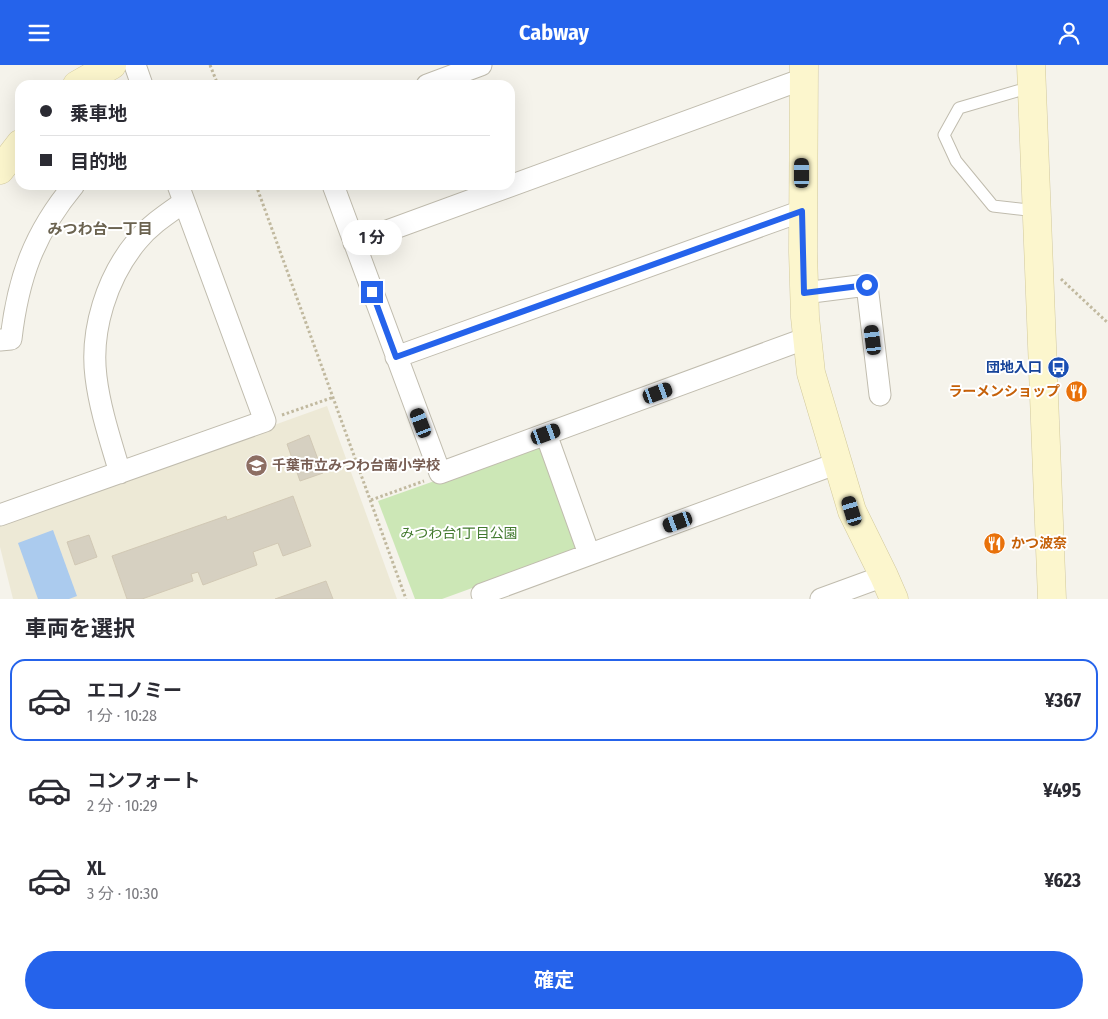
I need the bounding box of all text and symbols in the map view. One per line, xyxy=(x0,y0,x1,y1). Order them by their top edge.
icon: menu xyxy=(25,19,53,47)
text: Cabway xyxy=(519,19,589,46)
icon: person xyxy=(1055,19,1083,47)
text: 乗車地 xyxy=(70,102,127,125)
text: 目的地 xyxy=(70,150,127,173)
car xyxy=(794,158,809,188)
callout: 1 分 xyxy=(342,219,402,255)
district label: みつわ台一丁目 xyxy=(47,220,153,238)
text: 1 分 xyxy=(359,228,385,247)
route start xyxy=(856,274,878,296)
route end xyxy=(361,281,383,303)
car xyxy=(863,324,882,356)
bus stop icon: 団地入口 xyxy=(1046,355,1070,379)
place label: 団地入口 xyxy=(986,359,1042,376)
restaurant icon: ラーメンショップ xyxy=(1064,379,1088,403)
car xyxy=(641,381,674,405)
place label: ラーメンショップ xyxy=(949,383,1060,400)
car xyxy=(408,406,433,440)
car xyxy=(529,422,562,446)
school or university icon: 千葉市立みつわ台南小学校 xyxy=(244,453,268,477)
place label: 千葉市立みつわ台南小学校 xyxy=(272,457,440,474)
car xyxy=(840,494,863,528)
car xyxy=(661,510,694,534)
park label: みつわ台1丁目公園 xyxy=(400,525,518,542)
restaurant icon: かつ波奈 xyxy=(983,531,1007,555)
place label: かつ波奈 xyxy=(1011,535,1067,552)
text: 車両を選択 xyxy=(25,615,135,642)
icon: car xyxy=(27,678,72,723)
text: エコノミー xyxy=(87,679,182,702)
text: ¥367 xyxy=(1045,689,1081,712)
text: 1 分 · 10:28 xyxy=(87,706,157,725)
icon: car xyxy=(27,768,72,813)
text: コンフォート xyxy=(87,769,200,792)
text: ¥495 xyxy=(1043,779,1081,802)
text: 2 分 · 10:29 xyxy=(87,796,157,815)
text: XL xyxy=(87,857,106,880)
icon: car xyxy=(27,858,72,903)
text: ¥623 xyxy=(1044,869,1081,892)
text: 3 分 · 10:30 xyxy=(87,884,159,903)
button: 確定 xyxy=(25,951,1083,1009)

